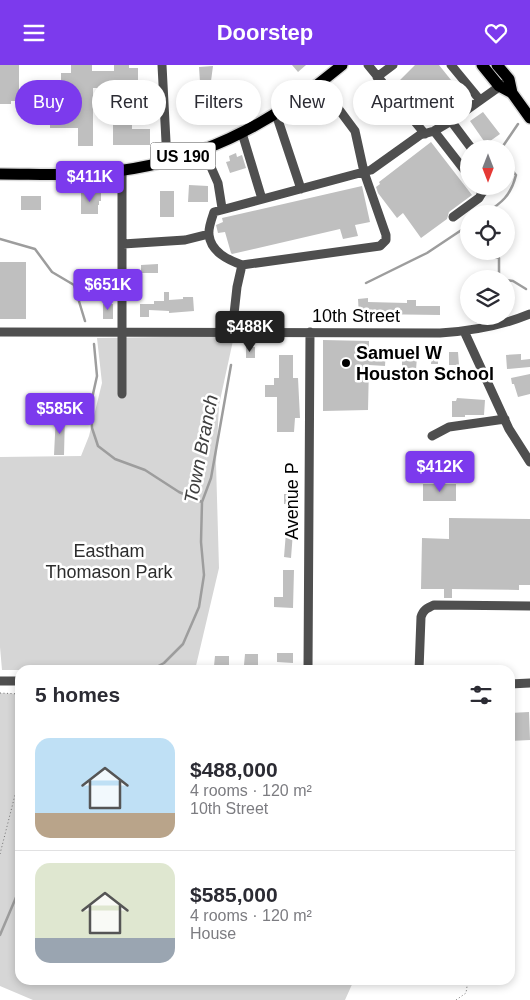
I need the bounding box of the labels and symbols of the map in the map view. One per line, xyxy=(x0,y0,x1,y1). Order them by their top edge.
north arrow xyxy=(460,140,515,195)
road number: US 190 xyxy=(150,143,216,169)
pin: $411K xyxy=(55,161,125,203)
pin: $651K xyxy=(73,269,143,311)
street label: 10th Street xyxy=(312,306,400,326)
pin: $488K xyxy=(215,311,285,353)
place label: Samuel W Houston School xyxy=(356,343,494,384)
marker: Samuel W Houston School xyxy=(340,357,352,369)
pin: $585K xyxy=(25,393,95,435)
water label: Town Branch xyxy=(180,393,222,505)
pin: $412K xyxy=(405,451,475,493)
street label: Avenue P xyxy=(282,462,302,540)
park label: Eastham Thomason Park xyxy=(45,541,174,582)

